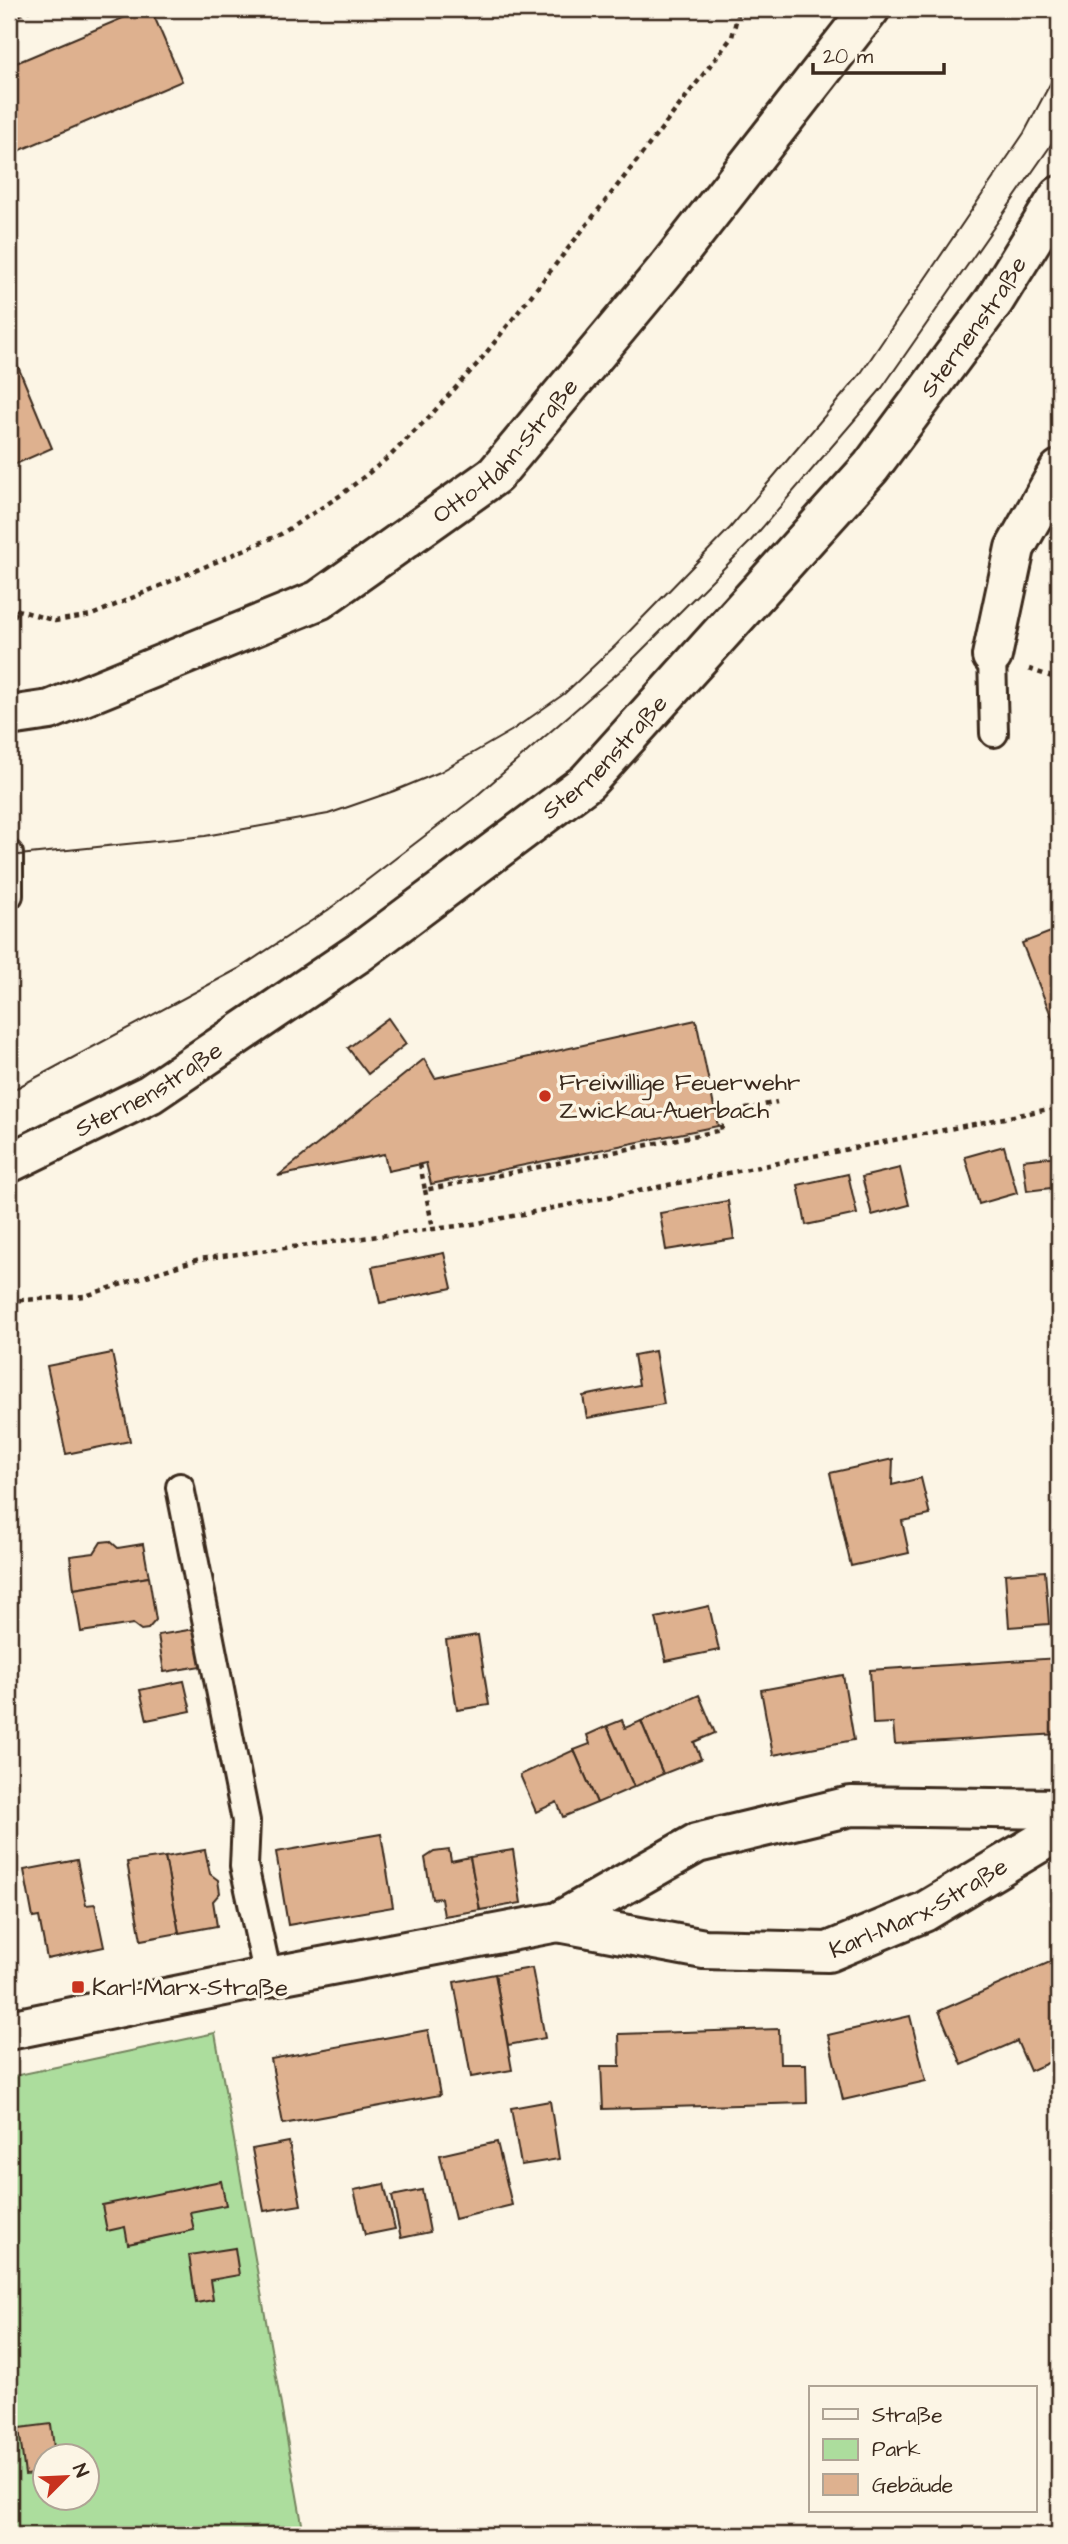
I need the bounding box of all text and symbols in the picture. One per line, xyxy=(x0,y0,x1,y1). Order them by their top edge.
scale bar xyxy=(813,32,944,76)
text: 20 m xyxy=(823,42,874,71)
street label: Sternenstraße xyxy=(912,250,1036,405)
street label: Otto-Hahn-Straße xyxy=(426,371,587,532)
street label: Sternenstraße xyxy=(535,688,676,828)
street label: Sternenstraße xyxy=(70,1034,230,1146)
place label: Freiwillige Feuerwehr Zwickau-Auerbach xyxy=(559,1066,800,1128)
marker: Freiwillige Feuerwehr Zwickau-Auerbach xyxy=(537,1088,553,1104)
street label: Karl-Marx-Straße xyxy=(824,1850,1014,1968)
place label: Karl-Marx-Straße xyxy=(92,1971,288,2005)
marker: Karl-Marx-Straße xyxy=(70,1979,86,1995)
legend xyxy=(809,2386,1036,2512)
text: Straße xyxy=(872,2401,943,2430)
text: Park xyxy=(872,2435,921,2464)
north arrow xyxy=(32,2442,102,2512)
text: N xyxy=(65,2460,95,2482)
text: Gebäude xyxy=(872,2471,953,2500)

